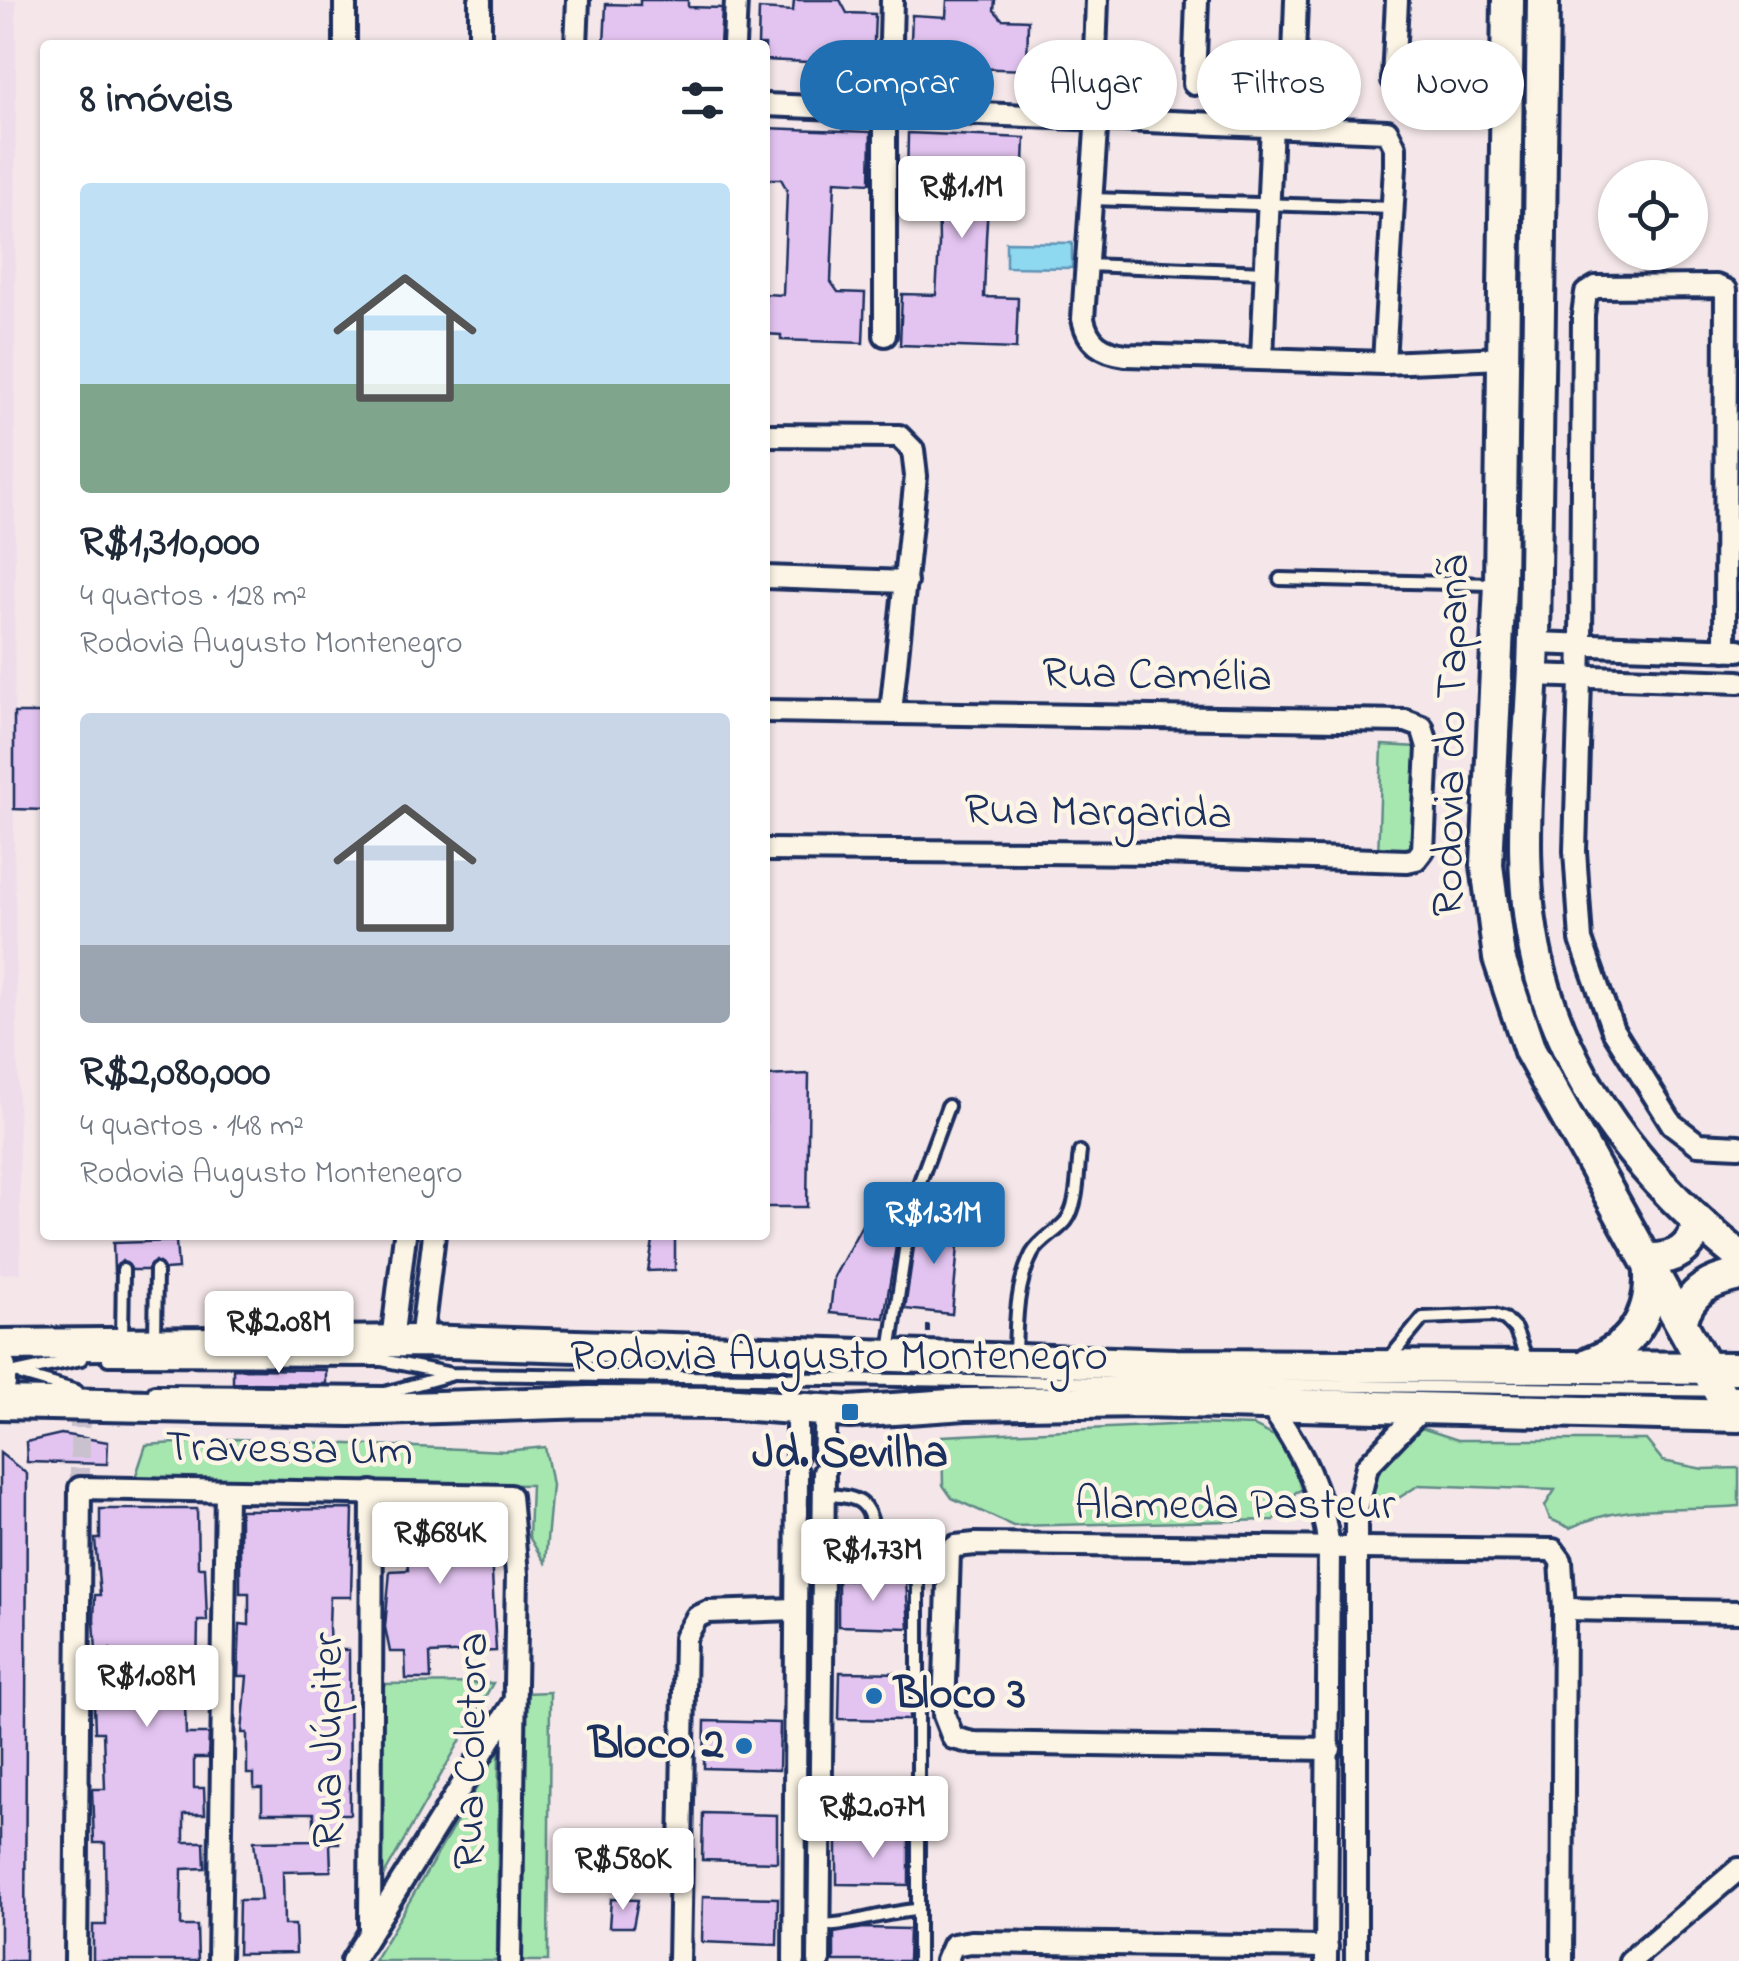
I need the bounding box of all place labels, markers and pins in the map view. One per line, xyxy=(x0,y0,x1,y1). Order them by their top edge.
pin: R$1.1M xyxy=(881,156,1043,241)
pin: R$1.31M xyxy=(842,1182,1026,1267)
pin: R$2.08M xyxy=(187,1291,371,1376)
marker: Jd. Sevilha xyxy=(839,1401,861,1423)
place label: Jd. Sevilha xyxy=(752,1422,948,1488)
pin: R$684K xyxy=(359,1502,521,1587)
pin: R$1.73M xyxy=(781,1519,965,1604)
pin: R$1.08M xyxy=(55,1645,239,1730)
place label: Bloco 3 xyxy=(892,1663,1026,1729)
marker: Bloco 3 xyxy=(863,1685,885,1707)
place label: Bloco 2 xyxy=(586,1713,724,1779)
marker: Bloco 2 xyxy=(733,1735,755,1757)
pin: R$2.07M xyxy=(781,1776,965,1861)
pin: R$580K xyxy=(542,1828,704,1913)

